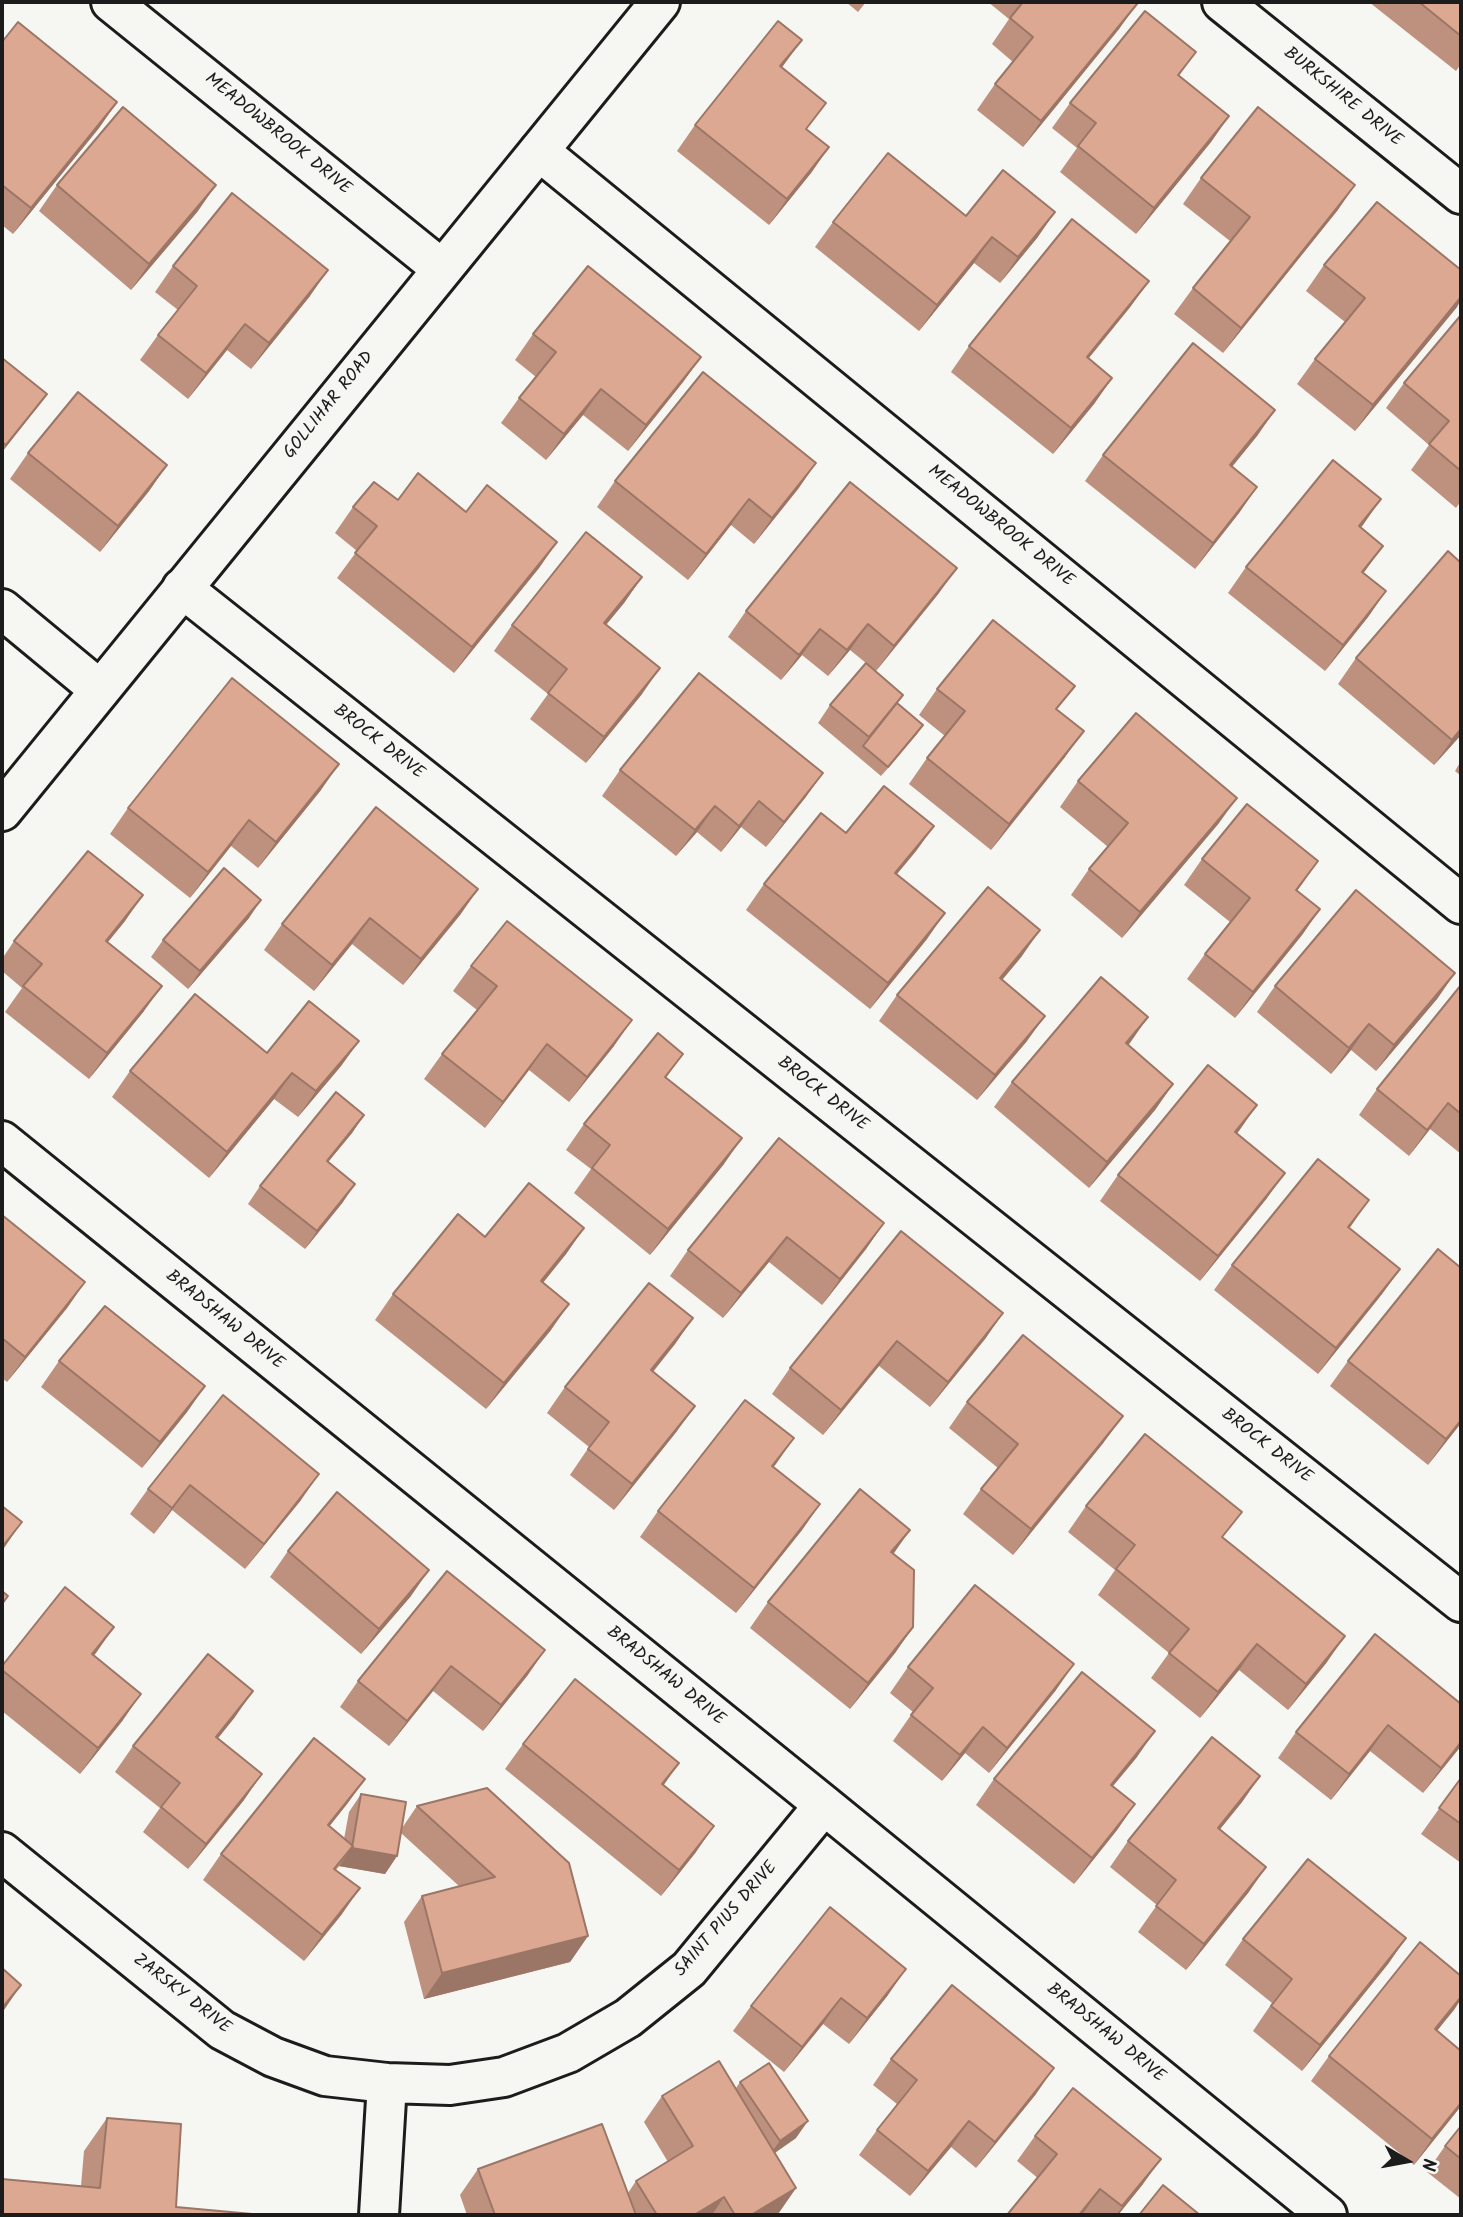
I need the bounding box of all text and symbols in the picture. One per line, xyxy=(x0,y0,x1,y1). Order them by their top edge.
street label: BURKSHIRE DRIVE xyxy=(1278,43,1406,153)
street label: MEADOWBROOK DRIVE xyxy=(199,69,355,201)
street label: GOLLIHAR ROAD xyxy=(280,348,380,464)
street label: MEADOWBROOK DRIVE xyxy=(922,461,1078,593)
street label: BROCK DRIVE xyxy=(328,701,428,785)
street label: BROCK DRIVE xyxy=(772,1053,872,1137)
street label: BRADSHAW DRIVE xyxy=(160,1267,288,1375)
street label: BROCK DRIVE xyxy=(1216,1405,1316,1489)
street label: BRADSHAW DRIVE xyxy=(601,1623,729,1731)
street label: SAINT PIUS DRIVE xyxy=(671,1858,783,1982)
street label: ZARSKY DRIVE xyxy=(128,1950,234,2040)
street label: BRADSHAW DRIVE xyxy=(1041,1980,1169,2088)
north arrow xyxy=(1372,2126,1442,2196)
text: N xyxy=(1412,2156,1443,2173)

